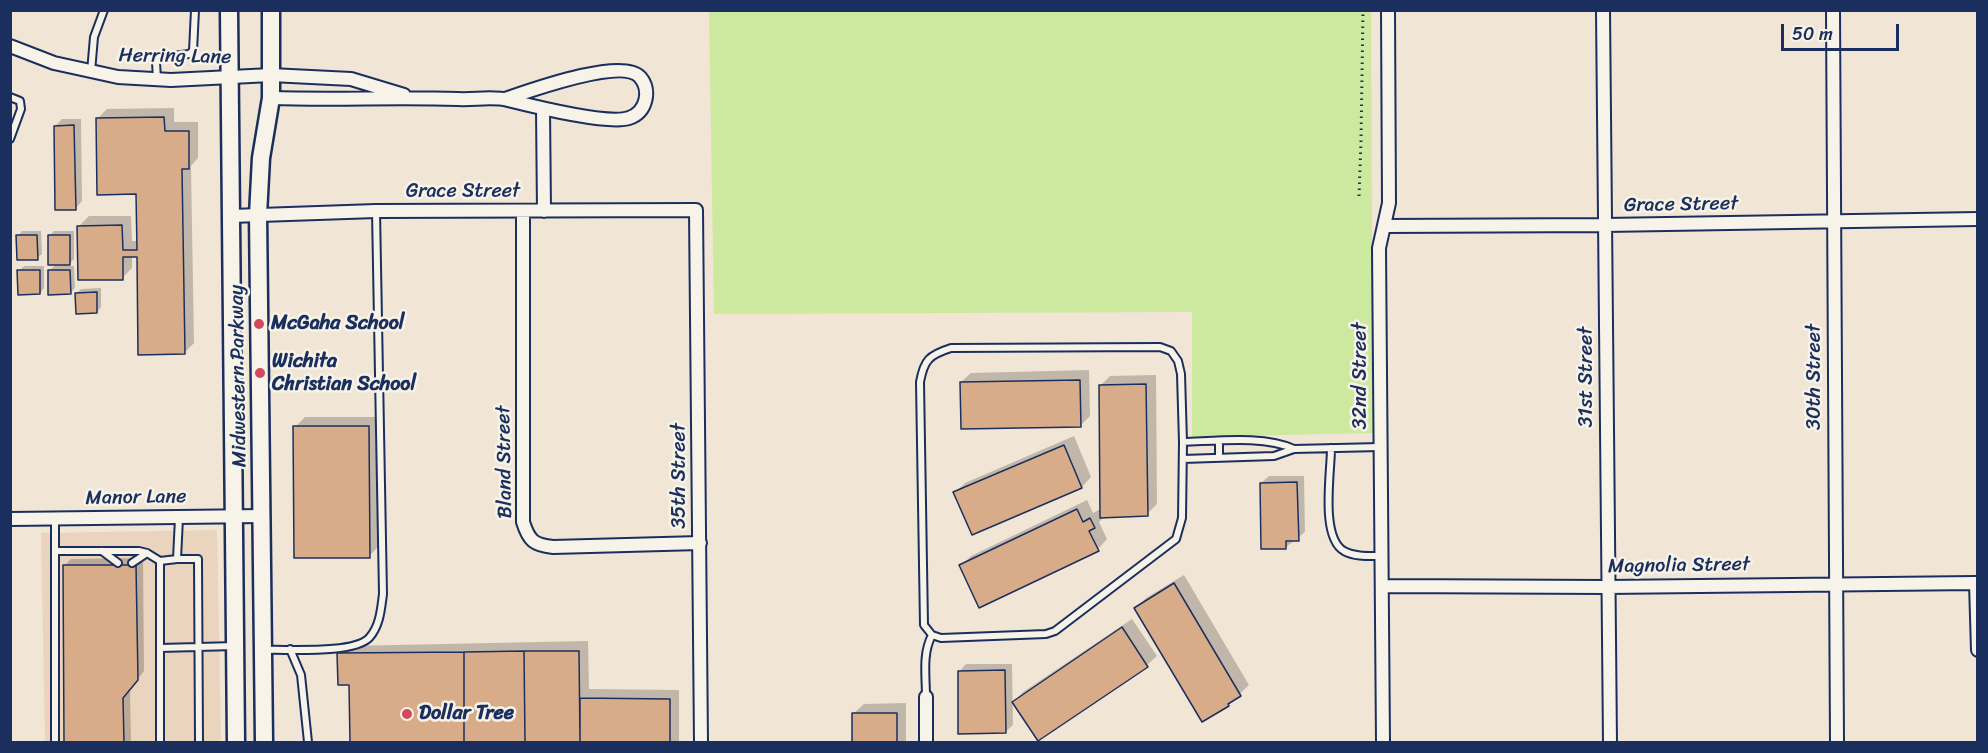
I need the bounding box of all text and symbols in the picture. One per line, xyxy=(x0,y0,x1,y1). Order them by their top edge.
scale bar xyxy=(1784,12,1902,50)
text: 50 m xyxy=(1792,18,1833,50)
street label: Herring Lane xyxy=(118,44,232,70)
street label: Grace Street xyxy=(406,180,520,204)
street label: Grace Street xyxy=(1624,192,1738,218)
street label: Midwestern Parkway xyxy=(225,285,253,467)
place label: McGaha School xyxy=(271,312,405,336)
marker: McGaha School xyxy=(252,317,266,331)
street label: 32nd Street xyxy=(1349,322,1373,430)
street label: 30th Street xyxy=(1803,324,1827,430)
street label: 31st Street xyxy=(1575,327,1599,427)
place label: Wichita Christian School xyxy=(272,350,416,397)
marker: Wichita Christian School xyxy=(253,366,267,380)
street label: Bland Street xyxy=(492,405,518,519)
street label: 35th Street xyxy=(668,423,692,529)
street label: Manor Lane xyxy=(85,485,187,511)
street label: Magnolia Street xyxy=(1608,553,1750,579)
place label: Dollar Tree xyxy=(419,702,514,726)
marker: Dollar Tree xyxy=(400,707,414,721)

